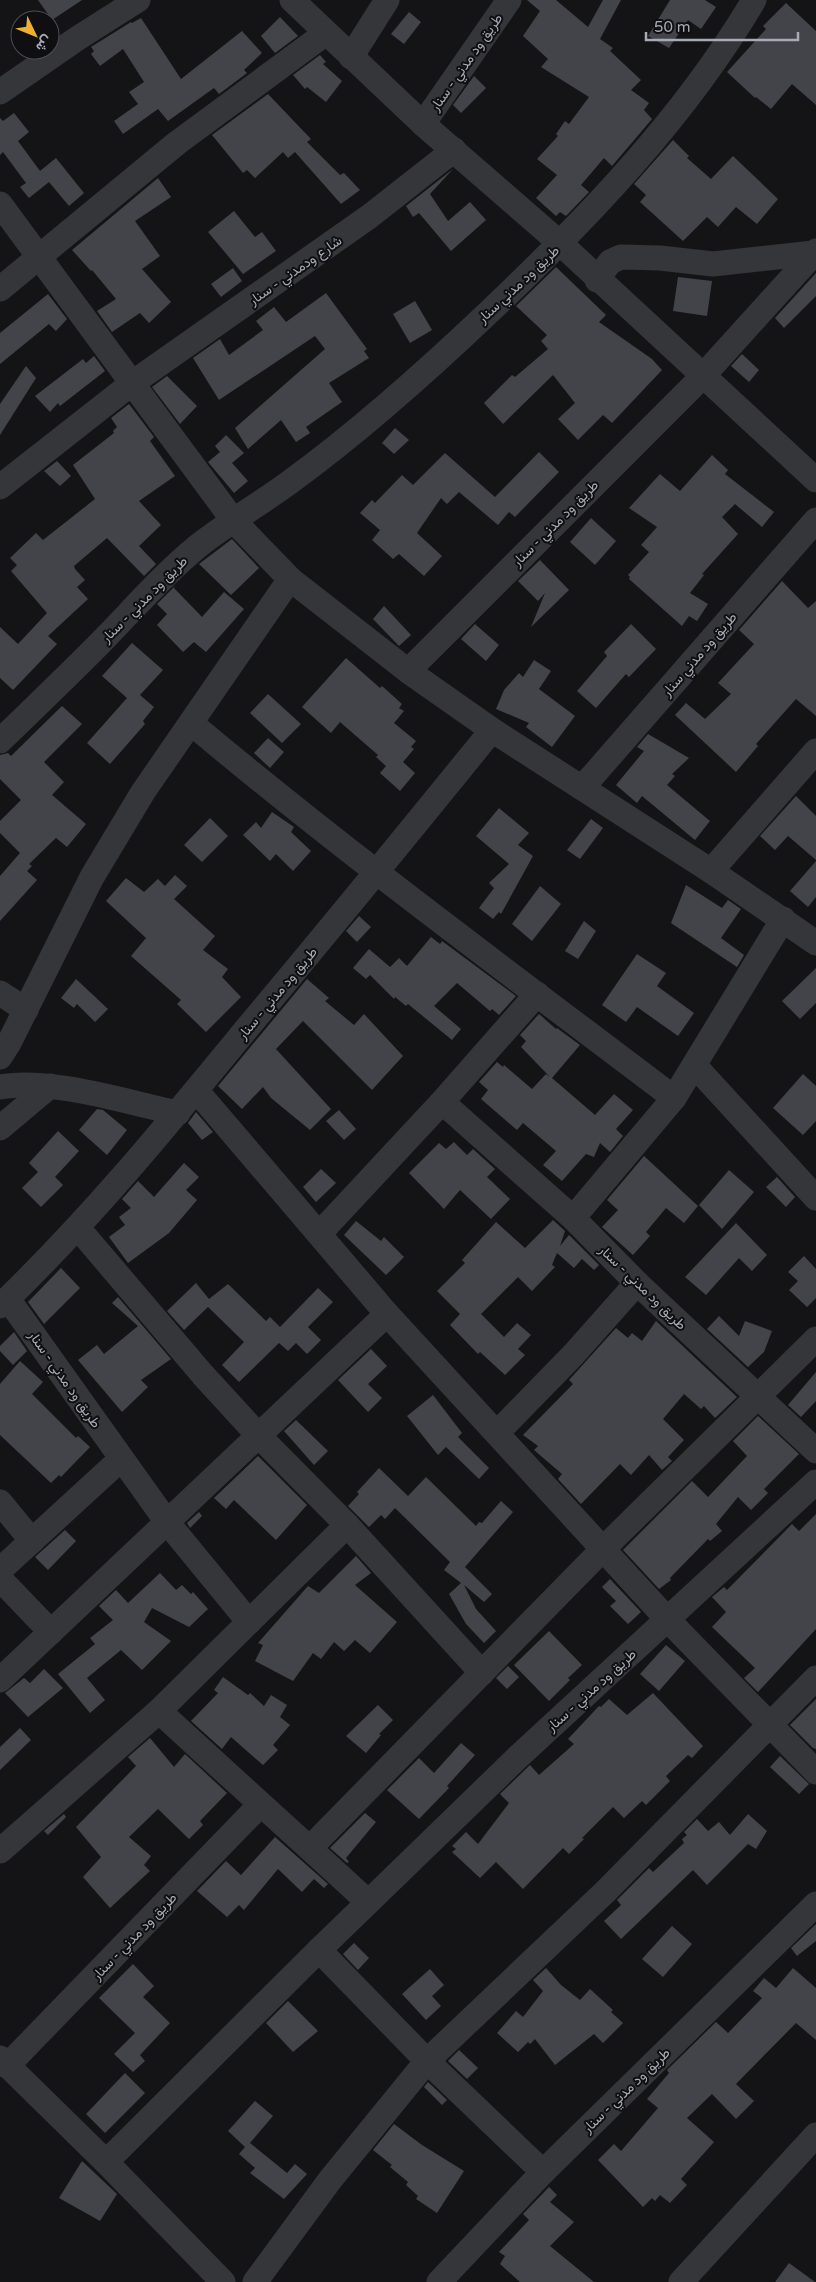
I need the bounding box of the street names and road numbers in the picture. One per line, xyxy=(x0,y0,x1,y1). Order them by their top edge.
street label: طريق ود مدني - سنار xyxy=(426,10,509,117)
street label: شارع ودمدني - سنار xyxy=(245,232,347,312)
street label: طريق ود مدني سنار xyxy=(473,242,565,330)
street label: طريق ود مدني - سنار xyxy=(508,477,604,573)
street label: طريق ود مدني - سنار xyxy=(97,553,193,649)
street label: طريق ود مدني سنار xyxy=(658,609,743,703)
street label: طريق ود مدني - سنار xyxy=(233,944,323,1046)
street label: طريق ود مدني - سنار xyxy=(593,1241,690,1336)
street label: طريق ود مدني - سنار xyxy=(22,1326,105,1433)
street label: طريق ود مدني - سنار xyxy=(542,1646,642,1738)
street label: طريق ود مدني - سنار xyxy=(88,1889,183,1986)
street label: طريق ود مدني - سنار xyxy=(578,2044,676,2139)

